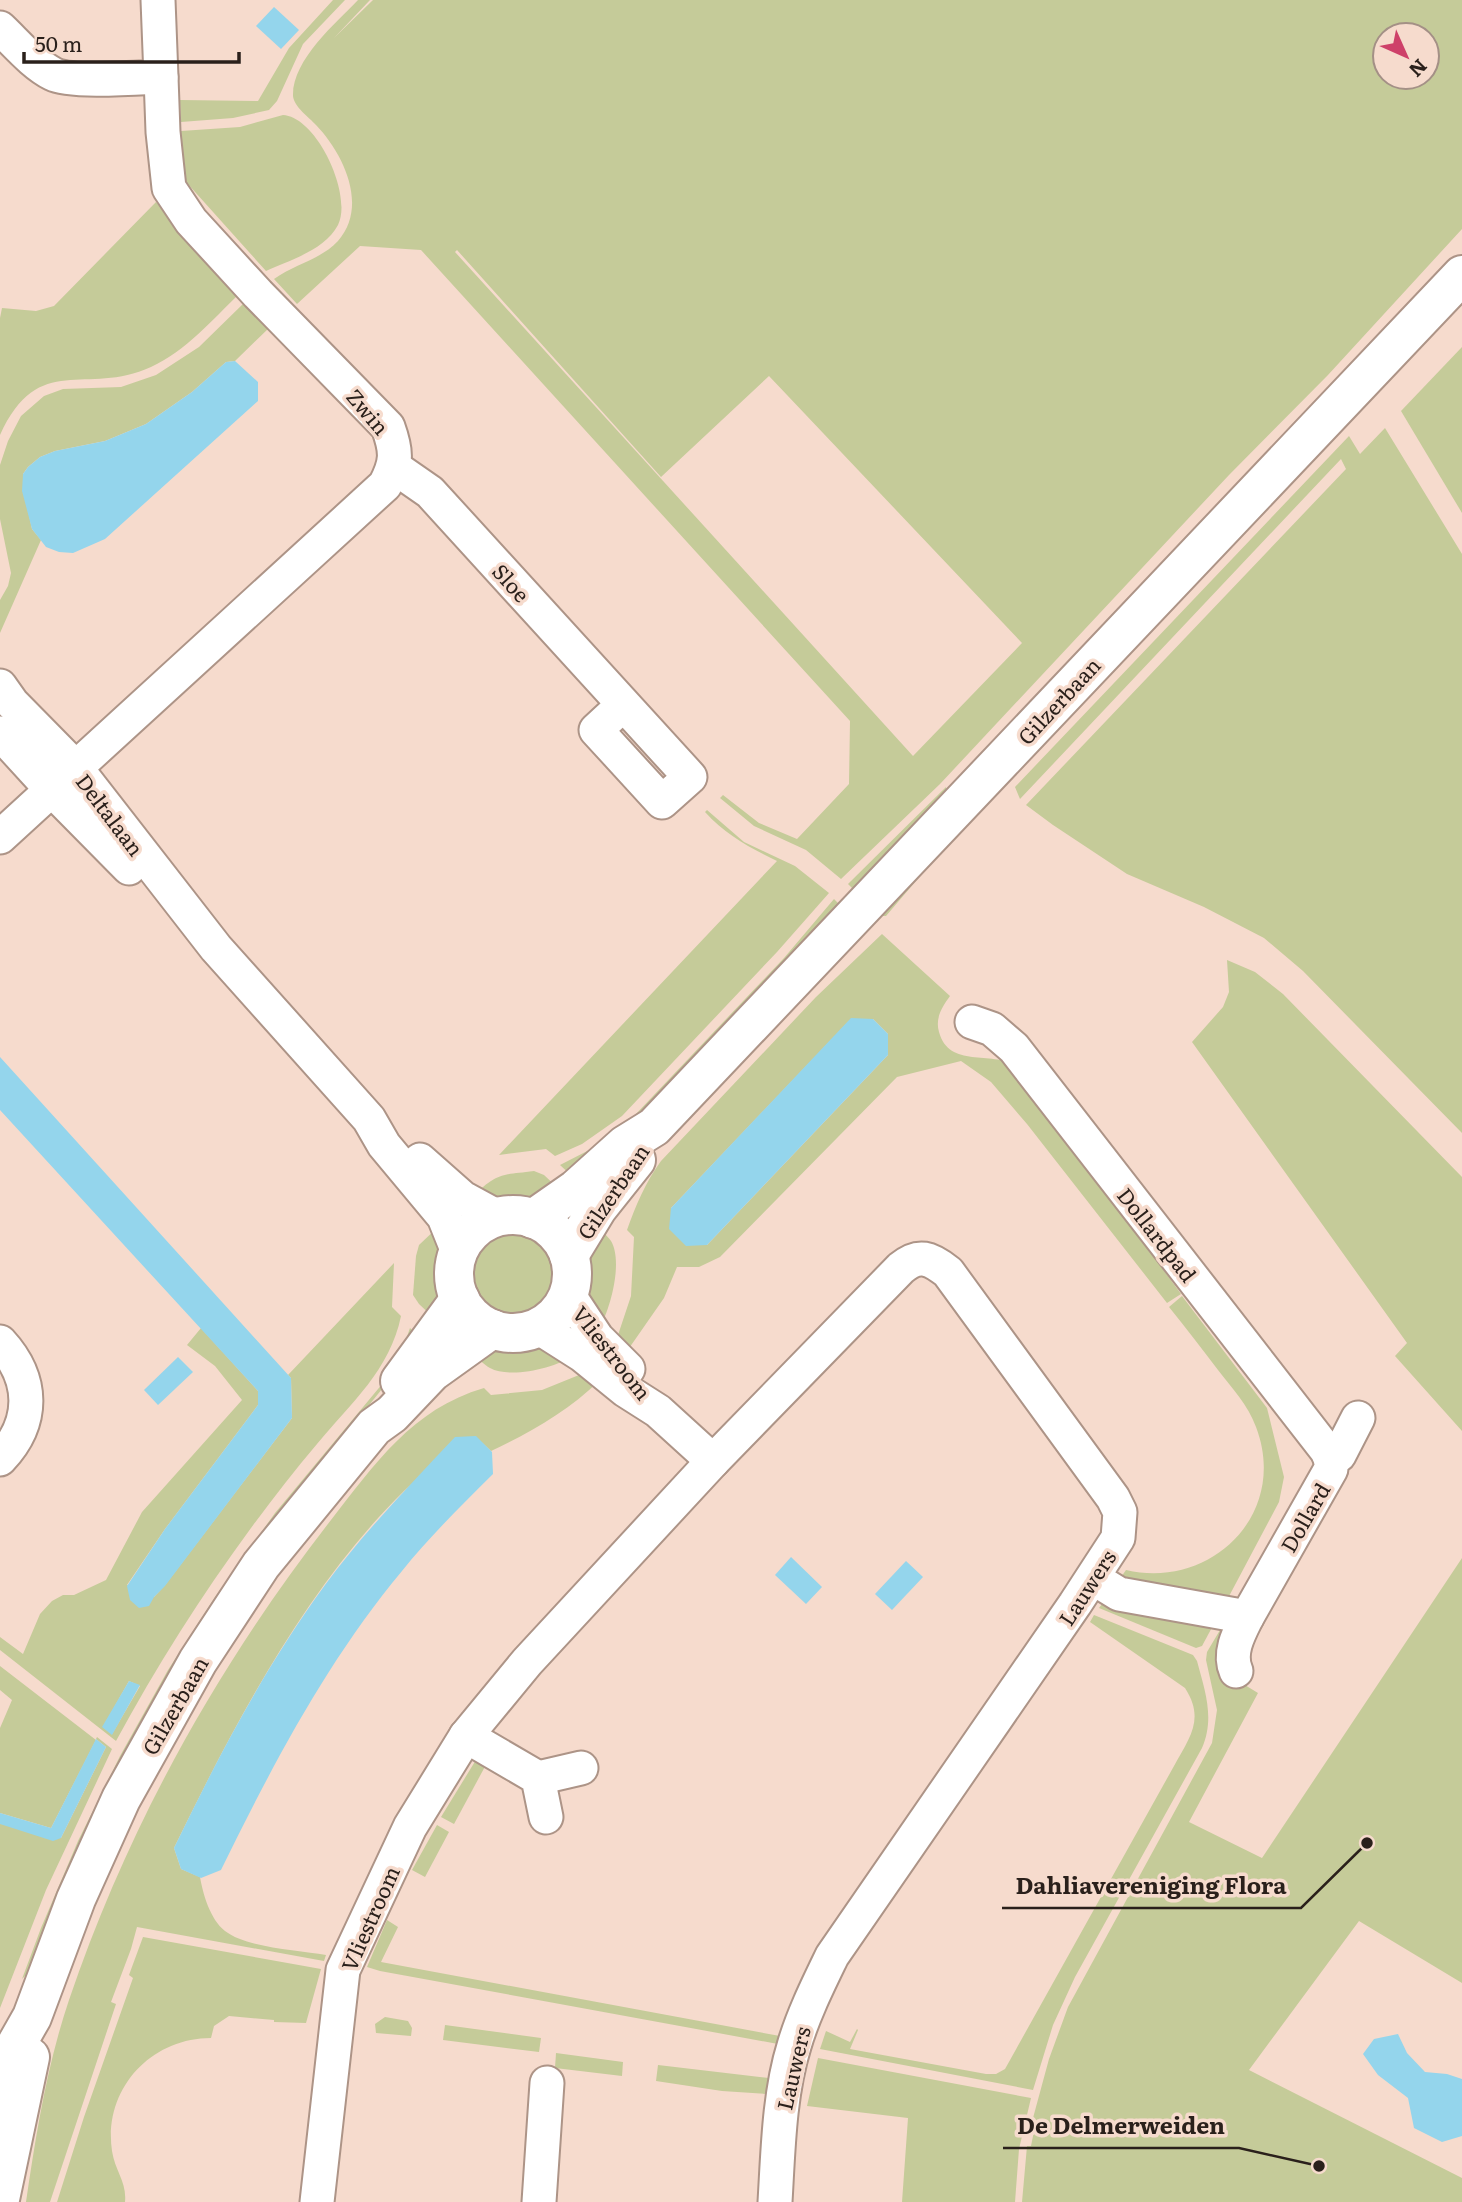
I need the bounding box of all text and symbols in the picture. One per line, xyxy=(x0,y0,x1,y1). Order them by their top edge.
scale bar xyxy=(24,21,240,65)
north arrow xyxy=(1371,21,1441,91)
text: 50 m xyxy=(35,27,82,58)
text: N xyxy=(1403,53,1434,84)
street label: Zwin xyxy=(340,381,398,441)
street label: Sloe xyxy=(486,556,538,608)
street label: Gilzerbaan xyxy=(1009,649,1107,751)
street label: Deltalaan xyxy=(70,766,152,862)
street label: Gilzerbaan xyxy=(569,1137,655,1245)
street label: Dollardpad xyxy=(1111,1180,1205,1288)
street label: Vliestroom xyxy=(566,1298,660,1406)
street label: Dollard xyxy=(1272,1476,1336,1558)
street label: Lauwers xyxy=(1050,1543,1122,1631)
street label: Gilzerbaan xyxy=(133,1650,215,1760)
street label: Vliestroom xyxy=(332,1861,406,1975)
callout: Dahliavereniging Flora xyxy=(1002,1864,1301,1908)
text: Dahliavereniging Flora xyxy=(1015,1867,1287,1901)
street label: Lauwers xyxy=(767,2023,817,2113)
callout: De Delmerweiden xyxy=(1003,2104,1239,2148)
text: De Delmerweiden xyxy=(1017,2107,1225,2141)

